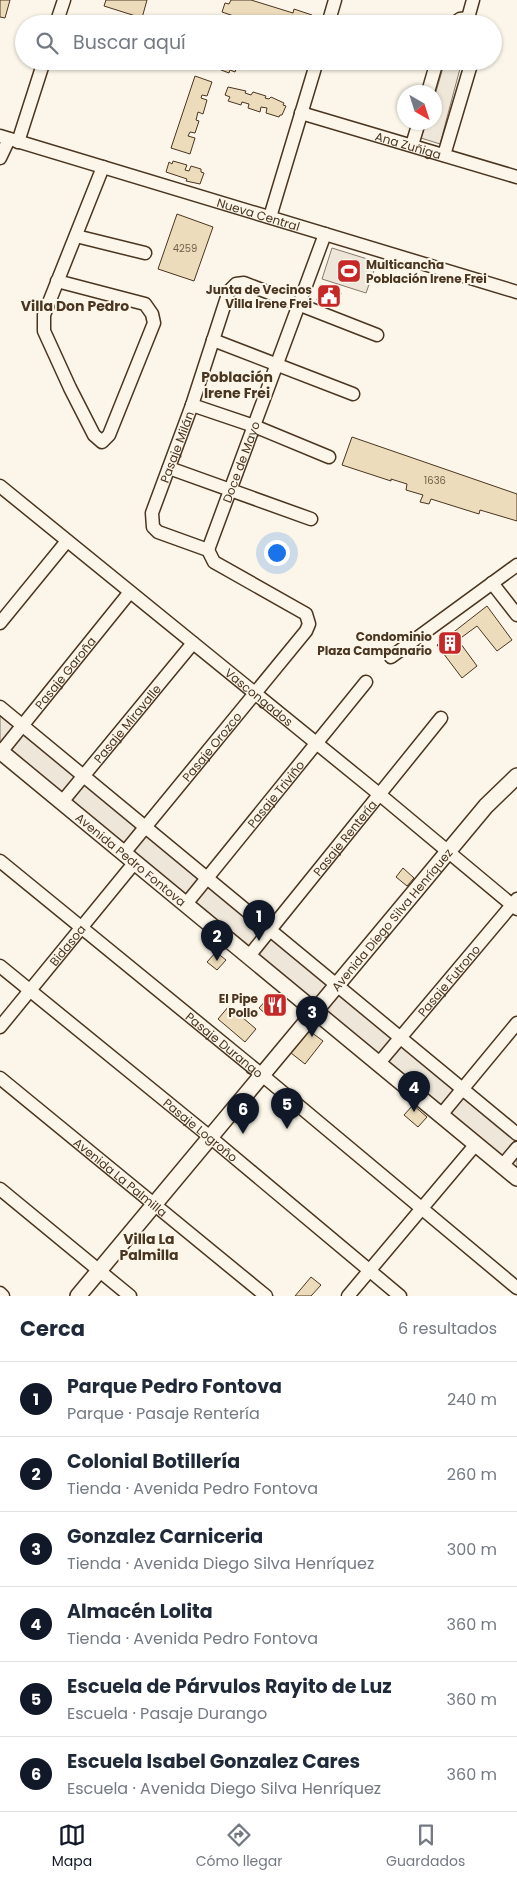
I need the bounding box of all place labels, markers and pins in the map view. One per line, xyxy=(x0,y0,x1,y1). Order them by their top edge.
place label: Multicancha Población Irene Frei xyxy=(366,256,487,287)
sports icon: Multicancha Población Irene Frei xyxy=(336,258,362,284)
place label: Junta de Vecinos Villa Irene Frei xyxy=(206,281,312,312)
public building icon: Junta de Vecinos Villa Irene Frei xyxy=(316,283,342,309)
place label: Condominio Plaza Campanario xyxy=(317,628,432,659)
building icon: Condominio Plaza Campanario xyxy=(437,630,463,656)
pin: 1 xyxy=(243,900,275,941)
pin: 2 xyxy=(201,920,233,961)
place label: El Pipe Pollo xyxy=(219,990,259,1021)
restaurant icon: El Pipe Pollo xyxy=(262,992,288,1018)
pin: 3 xyxy=(296,996,328,1037)
pin: 4 xyxy=(398,1071,430,1112)
pin: 5 xyxy=(271,1088,303,1129)
pin: 6 xyxy=(227,1093,259,1134)

